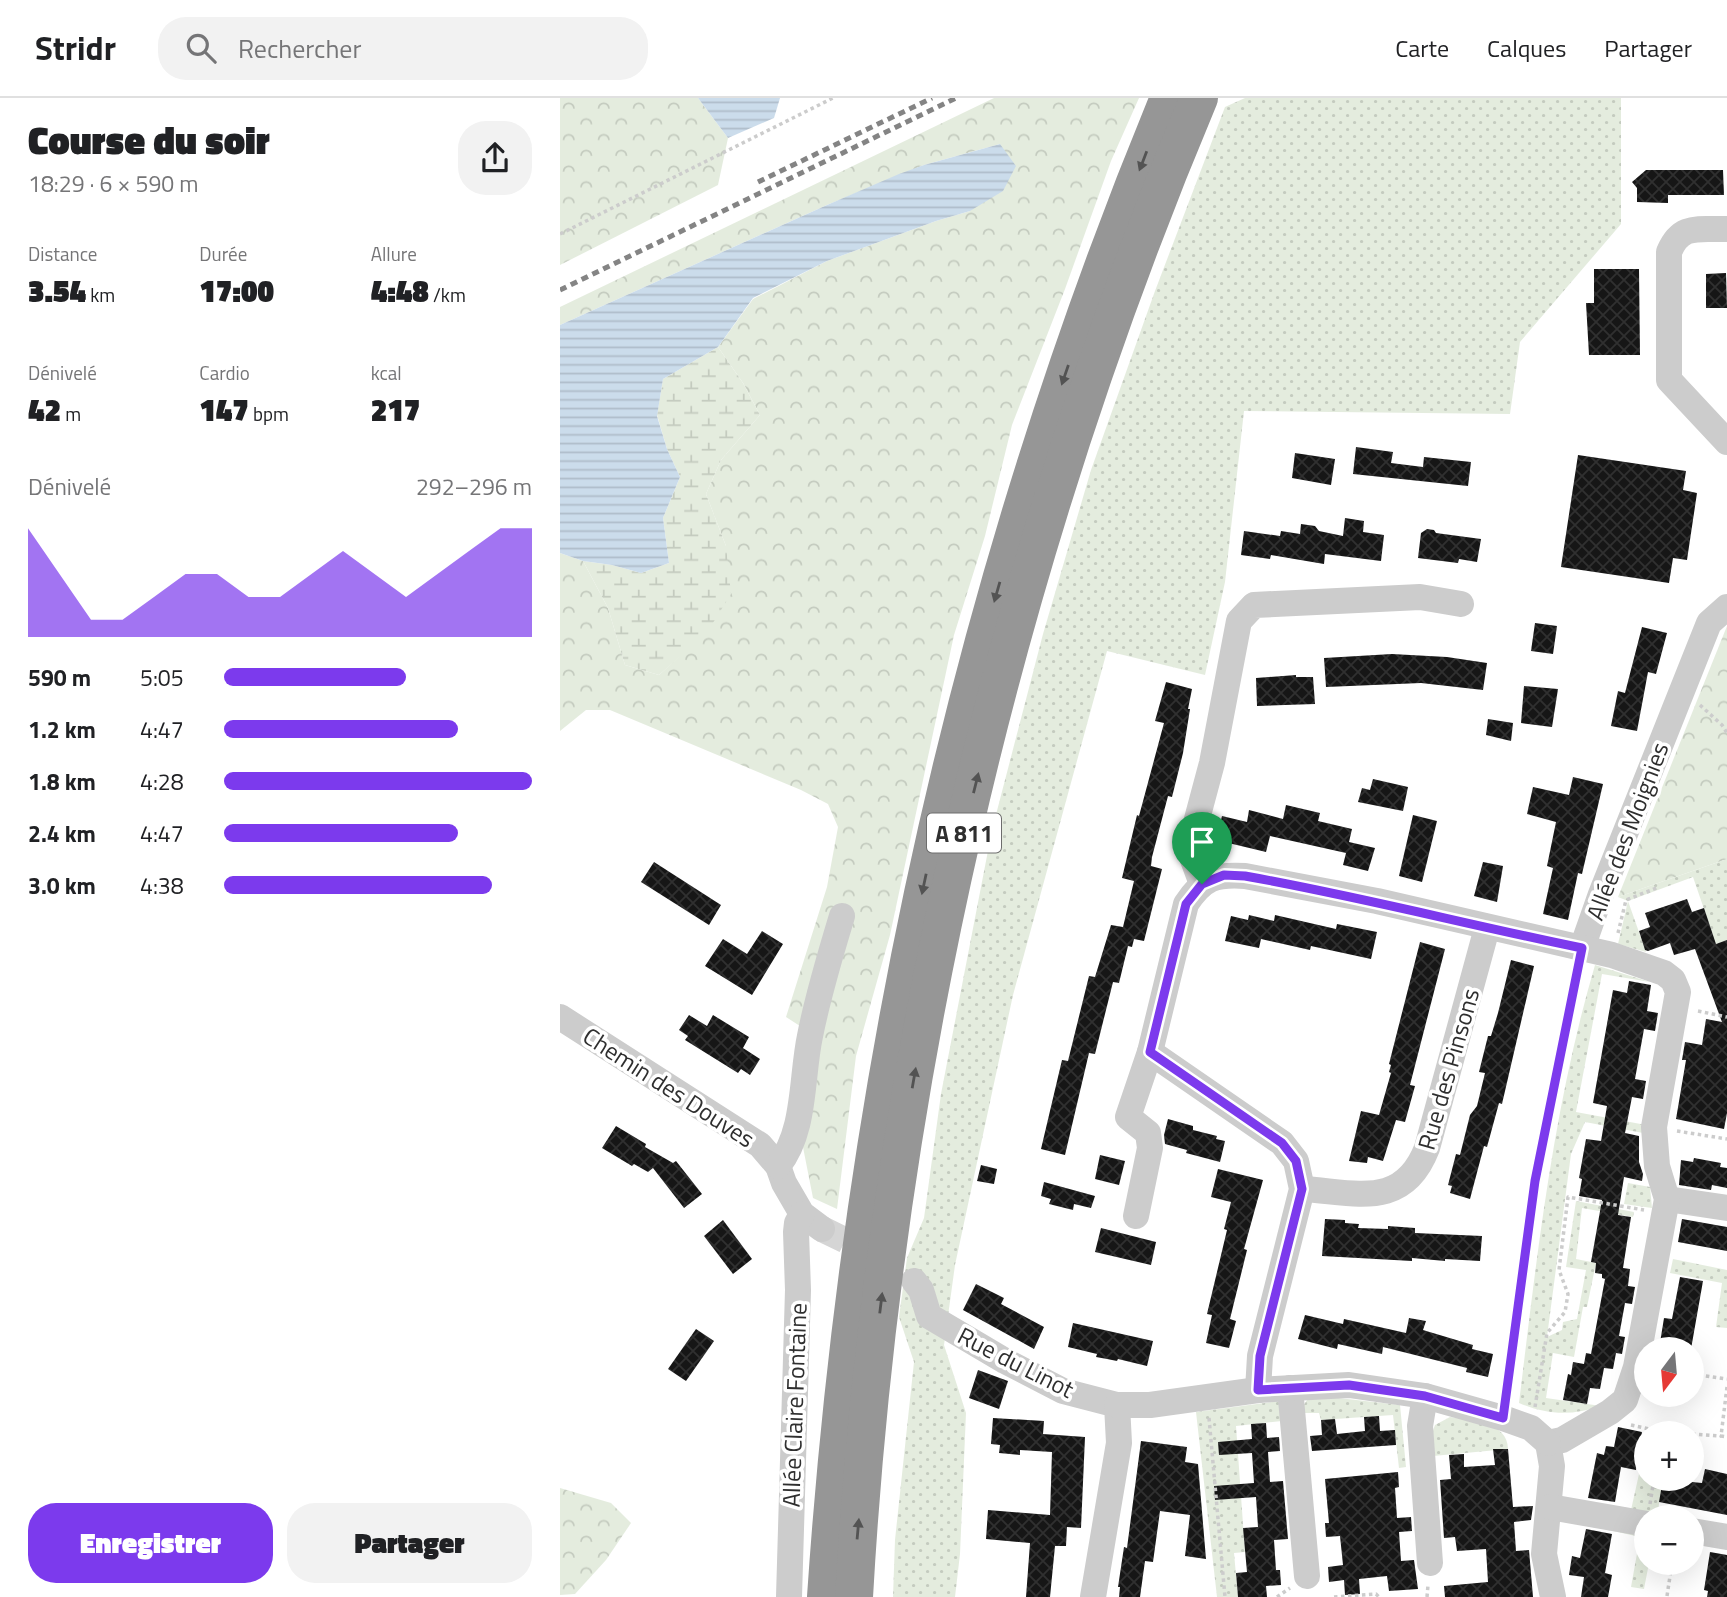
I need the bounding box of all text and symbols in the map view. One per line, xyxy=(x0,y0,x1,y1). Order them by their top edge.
search box xyxy=(158,17,648,80)
text: Stridr xyxy=(35,23,116,73)
icon: search xyxy=(182,29,220,67)
text: Rechercher xyxy=(238,29,362,68)
text: Carte xyxy=(1395,30,1449,66)
text: Calques xyxy=(1487,30,1566,66)
text: Partager xyxy=(1604,30,1692,66)
text: Course du soir xyxy=(28,111,270,169)
button: share xyxy=(458,121,532,195)
one-way arrow xyxy=(1137,151,1148,172)
text: 18:29 · 6 × 590 m xyxy=(28,166,198,201)
text: Distance xyxy=(28,239,97,268)
text: Durée xyxy=(199,239,247,268)
text: Allure xyxy=(371,239,417,268)
text: 3.54 xyxy=(28,268,86,314)
text: 17:00 xyxy=(199,268,274,314)
text: 4:48 xyxy=(371,268,429,314)
text: km xyxy=(86,280,115,309)
text: /km xyxy=(429,280,466,309)
text: Dénivelé xyxy=(28,358,97,387)
text: Cardio xyxy=(199,358,250,387)
text: kcal xyxy=(371,358,402,387)
one-way arrow xyxy=(1059,364,1070,385)
text: 42 xyxy=(28,387,61,433)
text: 147 xyxy=(199,387,249,433)
text: 217 xyxy=(371,387,420,433)
text: m xyxy=(61,399,81,428)
text: bpm xyxy=(249,399,289,428)
text: Dénivelé xyxy=(28,469,111,504)
text: 292–296 m xyxy=(416,469,532,504)
one-way arrow xyxy=(991,581,1002,603)
text: 590 m xyxy=(28,660,91,695)
text: 5:05 xyxy=(140,660,184,695)
text: 1.2 km xyxy=(28,712,96,747)
text: 4:47 xyxy=(140,712,184,747)
street label: Allée des Moignies xyxy=(1577,737,1677,925)
text: 1.8 km xyxy=(28,764,96,799)
text: 4:28 xyxy=(140,764,184,799)
one-way arrow xyxy=(971,772,982,794)
pin xyxy=(1172,812,1232,884)
road number: A 811 xyxy=(927,814,1001,852)
text: 2.4 km xyxy=(28,816,96,851)
text: 4:47 xyxy=(140,816,184,851)
icon: arrive xyxy=(1183,823,1221,861)
text: 3.0 km xyxy=(28,868,96,903)
text: 4:38 xyxy=(140,868,184,903)
one-way arrow xyxy=(918,873,929,895)
street label: Rue des Pinsons xyxy=(1408,984,1488,1154)
street label: Chemin des Douves xyxy=(576,1018,762,1156)
one-way arrow xyxy=(909,1067,920,1089)
one-way arrow xyxy=(875,1291,886,1313)
street label: Allée Claire Fontaine xyxy=(772,1302,816,1508)
street label: Rue du Linot xyxy=(952,1317,1081,1407)
north arrow xyxy=(1634,1337,1704,1407)
map controls xyxy=(1634,1337,1704,1575)
button: + xyxy=(1634,1421,1704,1491)
button: Enregistrer xyxy=(28,1503,273,1583)
button: Partager xyxy=(287,1503,532,1583)
button: − xyxy=(1634,1505,1704,1575)
one-way arrow xyxy=(853,1518,864,1540)

